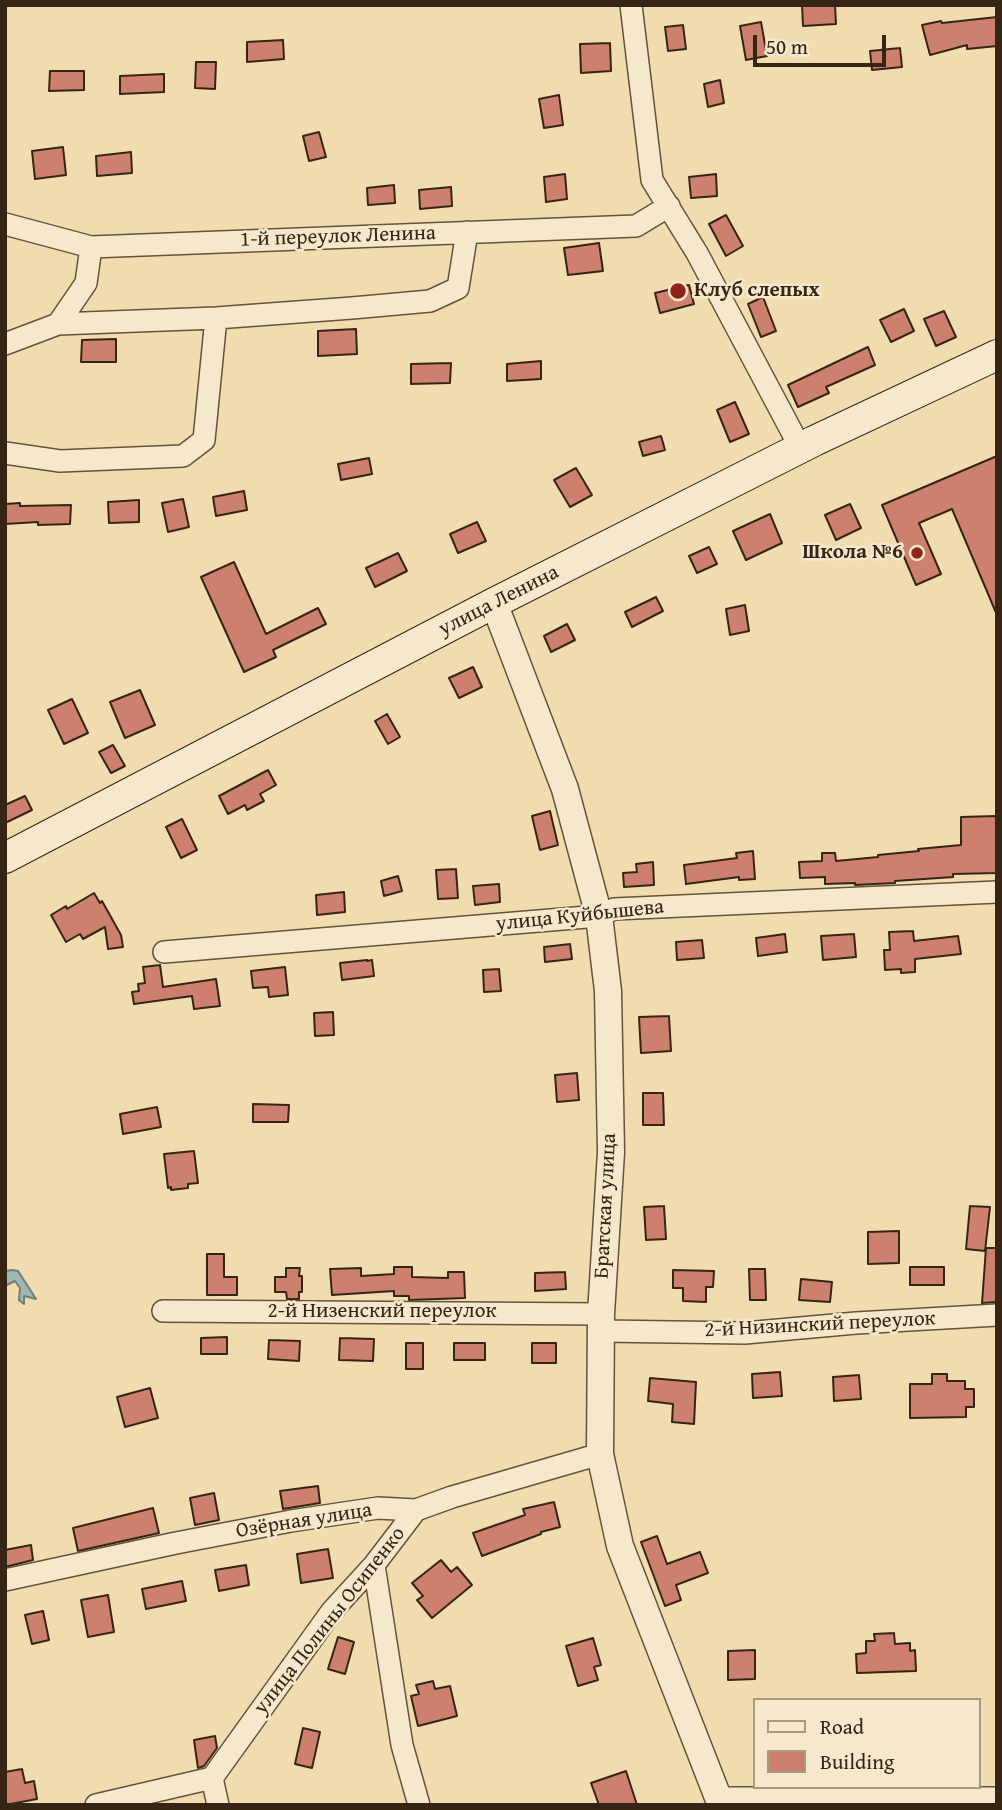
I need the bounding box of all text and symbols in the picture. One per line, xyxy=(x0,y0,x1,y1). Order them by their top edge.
scale bar xyxy=(757,21,890,65)
text: 50 m xyxy=(766,31,808,62)
street label: 1-й переулок Ленина xyxy=(240,221,436,253)
place label: Клуб слепых xyxy=(694,278,820,304)
marker: Клуб слепых xyxy=(668,281,688,301)
place label: Школа №6 xyxy=(802,540,903,566)
marker: Школа №6 xyxy=(909,545,925,561)
street label: улица Ленина xyxy=(435,560,563,642)
street label: улица Куйбышева xyxy=(495,895,665,937)
street label: Братская улица xyxy=(590,1133,622,1279)
street label: 2-й Низенский переулок xyxy=(268,1299,496,1325)
street label: 2-й Низинский переулок xyxy=(704,1306,936,1344)
street label: Озёрная улица xyxy=(234,1498,374,1544)
street label: улица Полины Осипенко xyxy=(249,1522,411,1720)
legend xyxy=(754,1698,981,1789)
text: Road xyxy=(820,1711,864,1742)
text: Building xyxy=(820,1746,894,1777)

